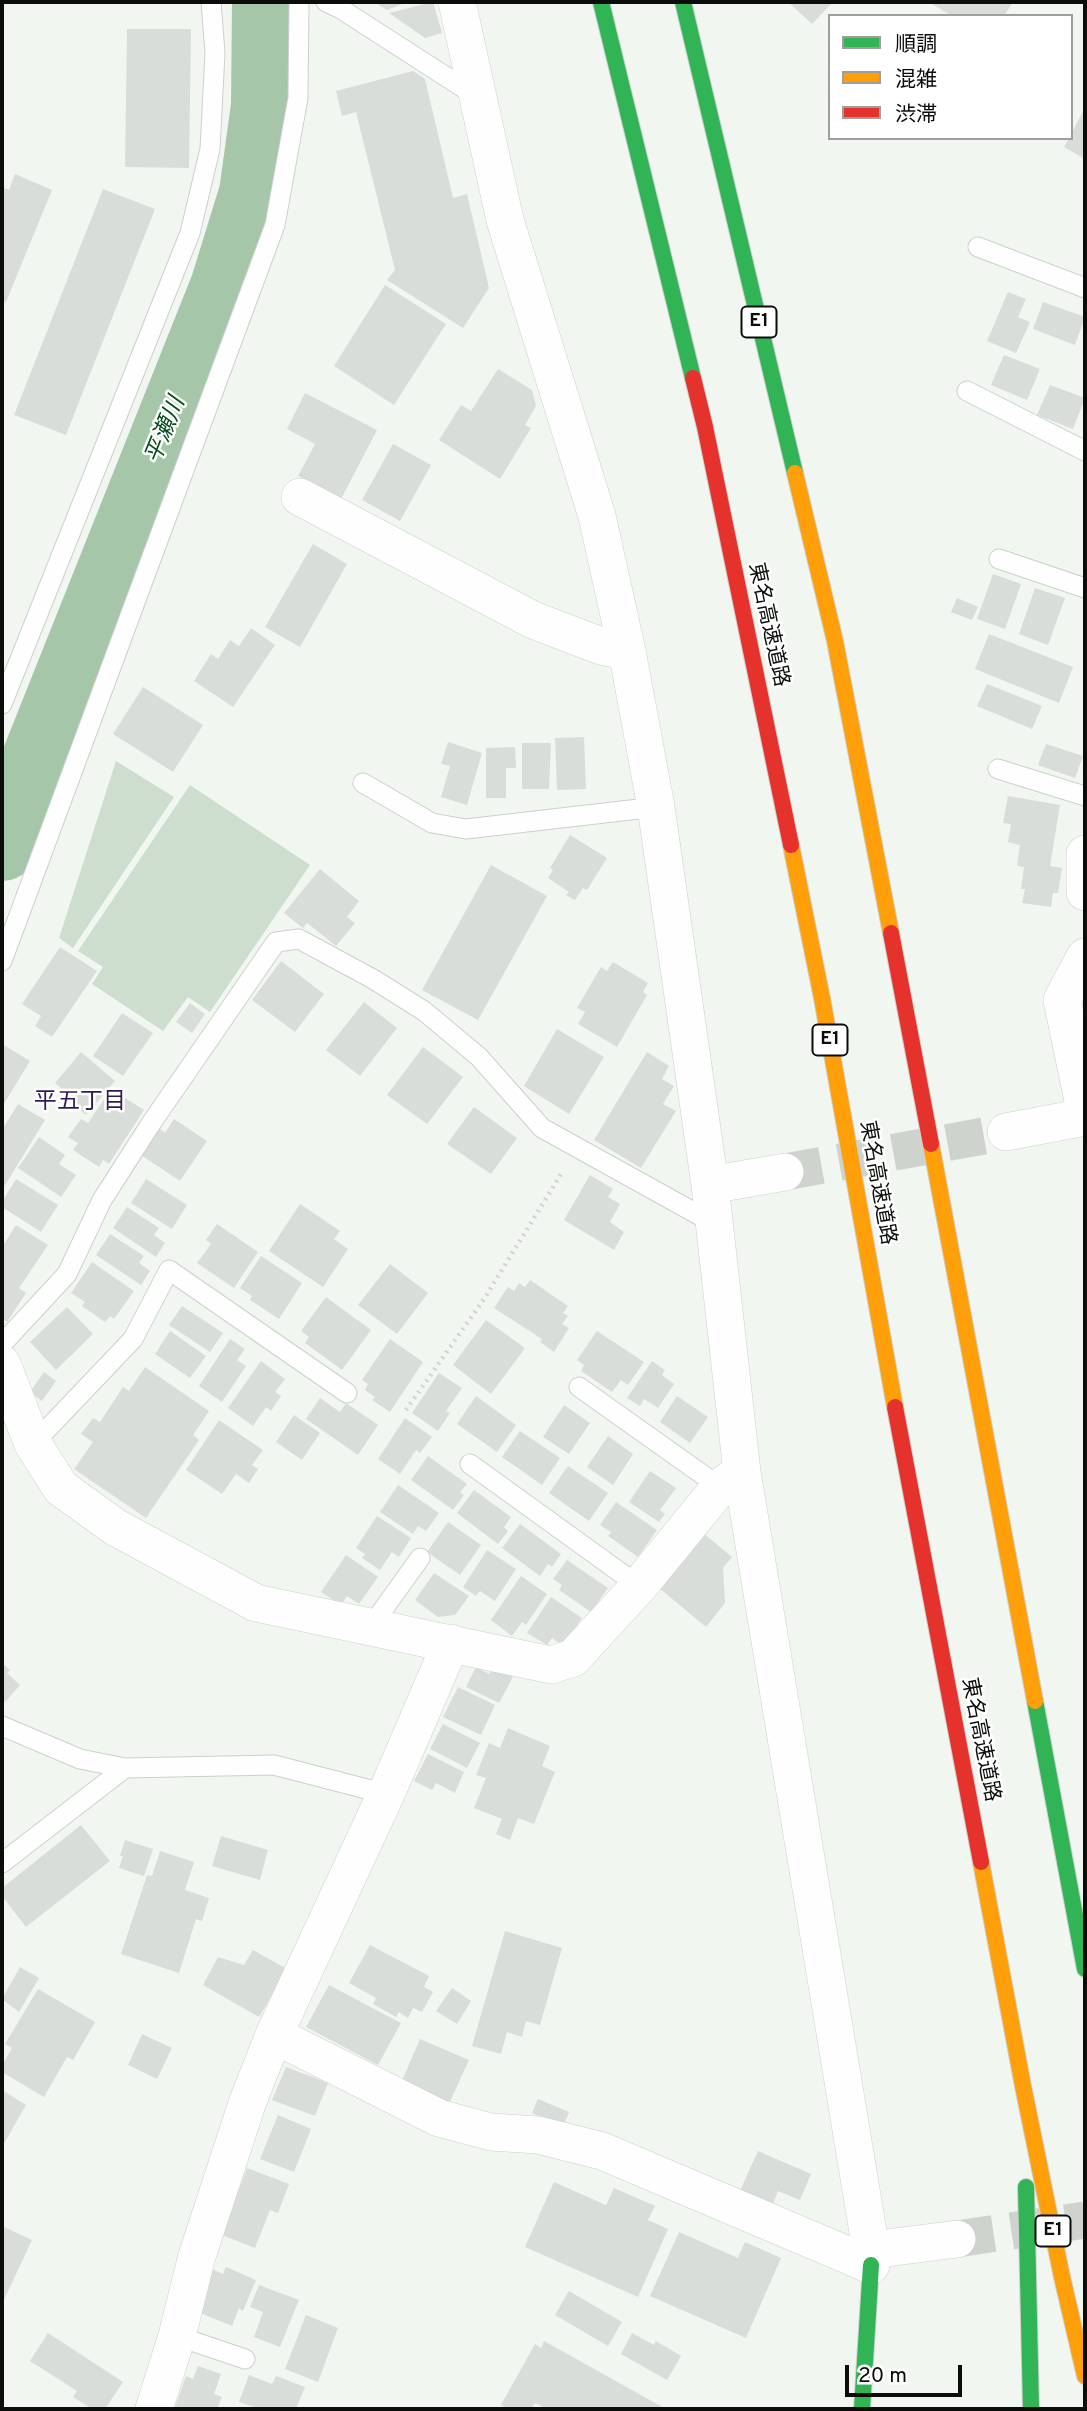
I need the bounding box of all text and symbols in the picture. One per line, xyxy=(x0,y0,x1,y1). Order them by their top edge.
legend xyxy=(828,14,1073,140)
text: 順調 xyxy=(895,32,937,59)
text: 混雑 xyxy=(895,67,937,94)
text: 渋滞 xyxy=(895,102,937,129)
road number: E1 xyxy=(742,306,776,338)
water label: 平瀬川 xyxy=(141,394,193,468)
street label: 東名高速道路 xyxy=(742,561,792,689)
road number: E1 xyxy=(812,1024,848,1056)
district label: 平五丁目 xyxy=(34,1089,126,1117)
street label: 東名高速道路 xyxy=(853,1119,899,1247)
street label: 東名高速道路 xyxy=(955,1676,1003,1804)
road number: E1 xyxy=(1036,2216,1070,2246)
scale bar xyxy=(849,2352,966,2396)
text: 20 m xyxy=(858,2363,907,2390)

